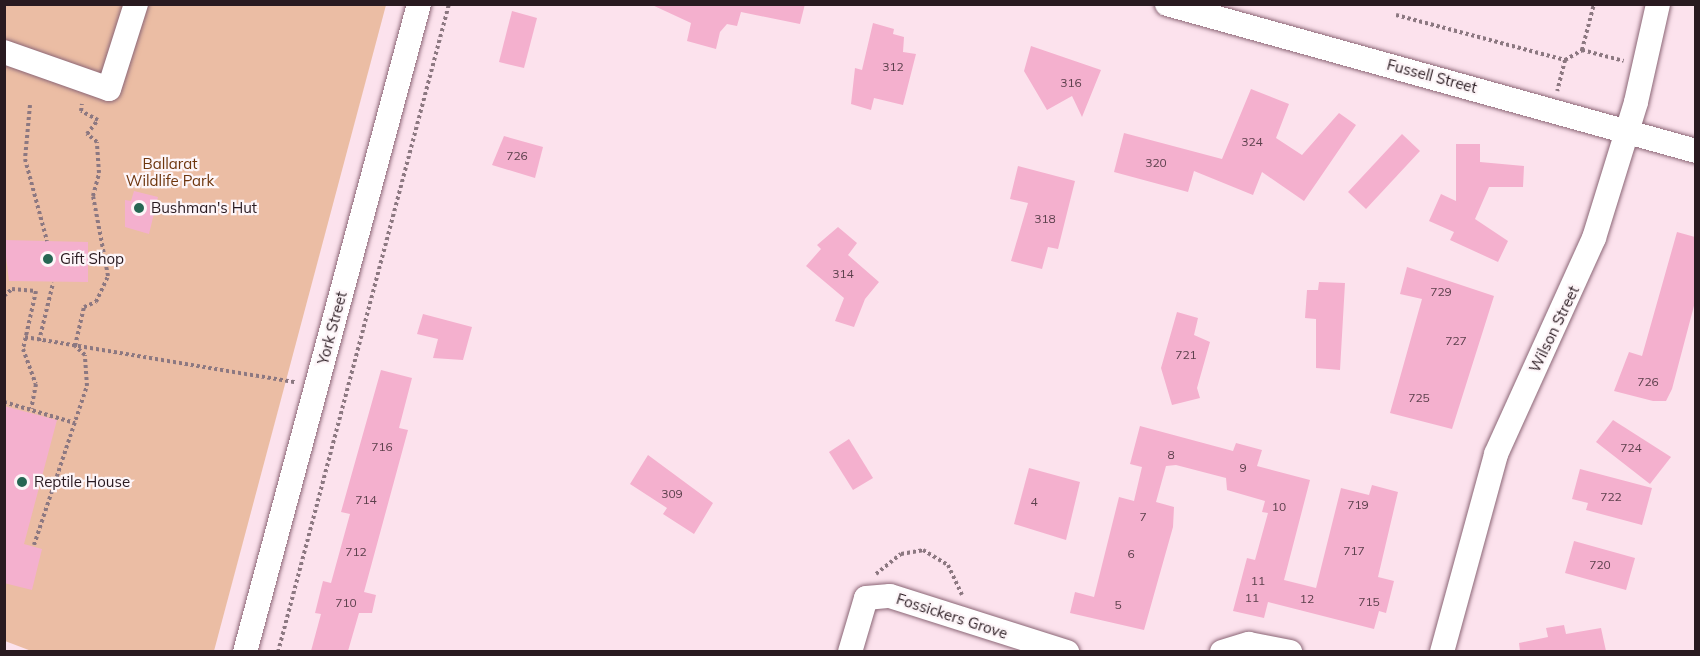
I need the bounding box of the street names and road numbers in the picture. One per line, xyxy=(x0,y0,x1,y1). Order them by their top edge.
street label: Fussell Street xyxy=(1385,55,1479,97)
street label: Wilson Street xyxy=(1525,283,1583,375)
street label: York Street xyxy=(314,289,350,367)
street label: Fossickers Grove xyxy=(894,590,1010,642)

